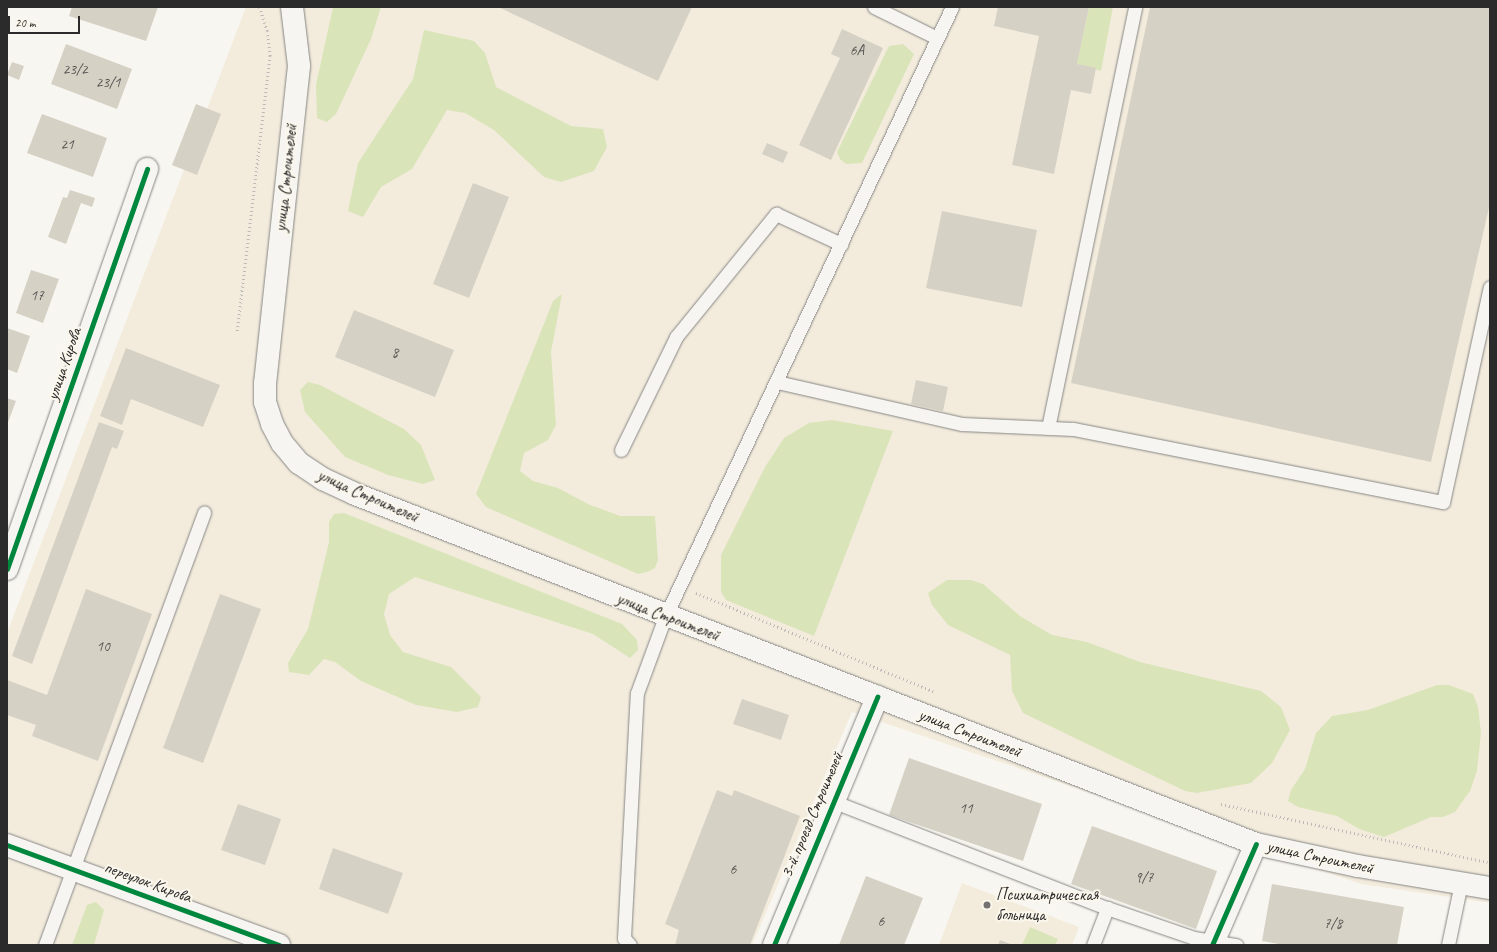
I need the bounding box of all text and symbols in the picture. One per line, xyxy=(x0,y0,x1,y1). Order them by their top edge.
scale bar xyxy=(10,8,82,34)
text: 20 m xyxy=(15,15,35,31)
house number: 6А xyxy=(850,42,864,60)
house number: 23/2 xyxy=(62,61,88,79)
house number: 23/1 xyxy=(95,74,121,92)
street label: улица Строителей xyxy=(270,124,302,232)
house number: 21 xyxy=(60,136,74,154)
house number: 17 xyxy=(30,287,44,305)
street label: улица Кирова xyxy=(42,325,86,403)
house number: 8 xyxy=(392,344,398,362)
street label: улица Строителей xyxy=(315,465,421,527)
street label: улица Строителей xyxy=(614,588,722,646)
house number: 10 xyxy=(96,638,110,656)
street label: улица Строителей xyxy=(916,704,1024,762)
street label: 3-й проезд Строителей xyxy=(776,749,848,881)
house number: 11 xyxy=(959,800,973,818)
street label: улица Строителей xyxy=(1265,836,1375,878)
street label: переулок Кирова xyxy=(103,857,193,907)
house number: 6 xyxy=(730,861,736,879)
house number: 9/7 xyxy=(1135,869,1153,887)
place label: Психиатрическая больница xyxy=(996,885,1098,925)
marker: Психиатрическая больница xyxy=(981,899,993,911)
house number: 6 xyxy=(878,913,884,931)
house number: 7/8 xyxy=(1324,915,1342,933)

